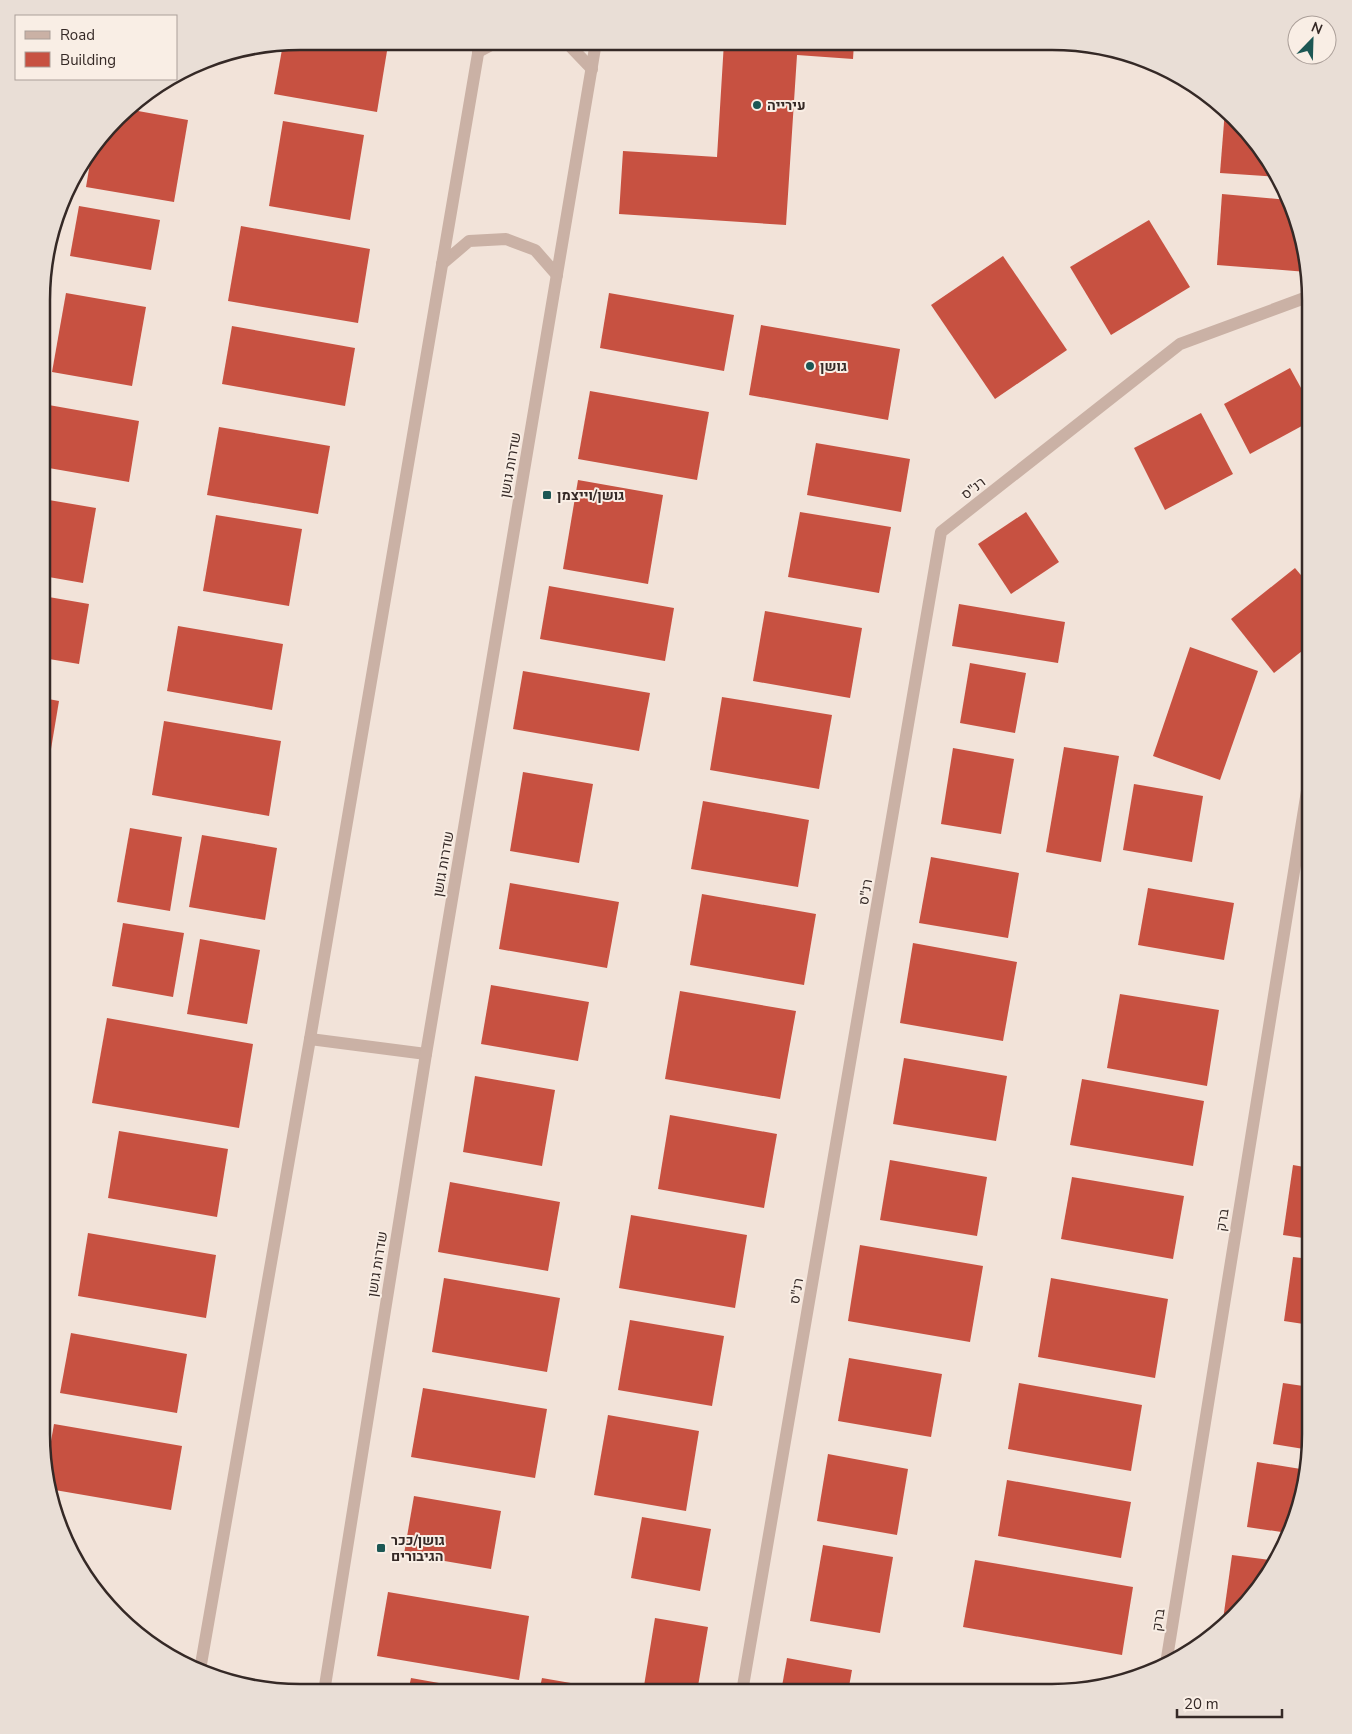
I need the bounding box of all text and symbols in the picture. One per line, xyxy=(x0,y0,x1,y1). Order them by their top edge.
legend xyxy=(15,15,178,80)
north arrow xyxy=(1287,15,1337,65)
text: N xyxy=(1308,18,1325,39)
text: Road xyxy=(60,25,95,45)
text: Building xyxy=(60,50,116,70)
place label: עירייה xyxy=(767,96,806,115)
marker: עירייה xyxy=(751,99,763,111)
place label: גושן xyxy=(820,357,847,376)
marker: גושן xyxy=(804,360,816,372)
street label: שדרות גושן xyxy=(495,431,526,499)
street label: רנ"ס xyxy=(957,473,990,504)
place label: גושן/וייצמן xyxy=(557,486,624,505)
marker: גושן/וייצמן xyxy=(541,489,553,501)
street label: שדרות גושן xyxy=(428,830,459,898)
street label: רנ"ס xyxy=(854,877,877,907)
street label: ברק xyxy=(1211,1207,1234,1233)
street label: שדרות גושן xyxy=(363,1230,392,1298)
street label: רנ"ס xyxy=(785,1276,808,1306)
place label: גושן/ככר הגיבורים xyxy=(391,1531,445,1566)
marker: גושן/ככר הגיבורים xyxy=(375,1542,387,1554)
street label: ברק xyxy=(1147,1607,1170,1633)
scale bar xyxy=(1177,1686,1282,1718)
text: 20 m xyxy=(1184,1694,1219,1714)

